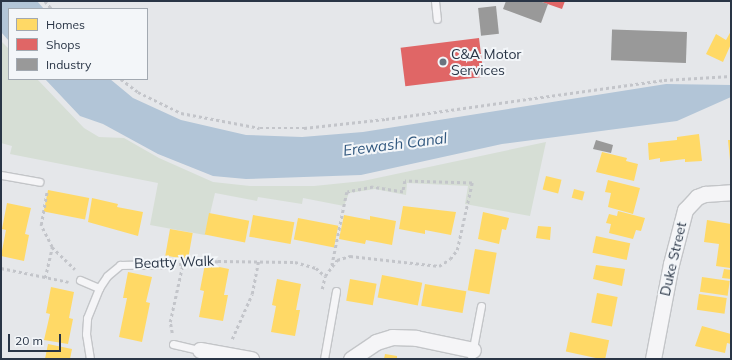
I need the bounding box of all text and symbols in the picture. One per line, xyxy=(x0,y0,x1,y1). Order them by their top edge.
legend xyxy=(8,8,148,80)
text: Homes xyxy=(46,17,85,32)
text: Shops xyxy=(46,37,81,52)
place label: C&A Motor Services xyxy=(451,46,521,78)
text: Industry xyxy=(46,57,91,72)
marker: C&A Motor Services xyxy=(438,57,448,67)
water label: Erewash Canal xyxy=(342,129,448,159)
street label: Duke Street xyxy=(656,220,690,298)
street label: Beatty Walk xyxy=(134,252,214,272)
scale bar xyxy=(10,326,63,352)
text: 20 m xyxy=(15,333,43,348)

